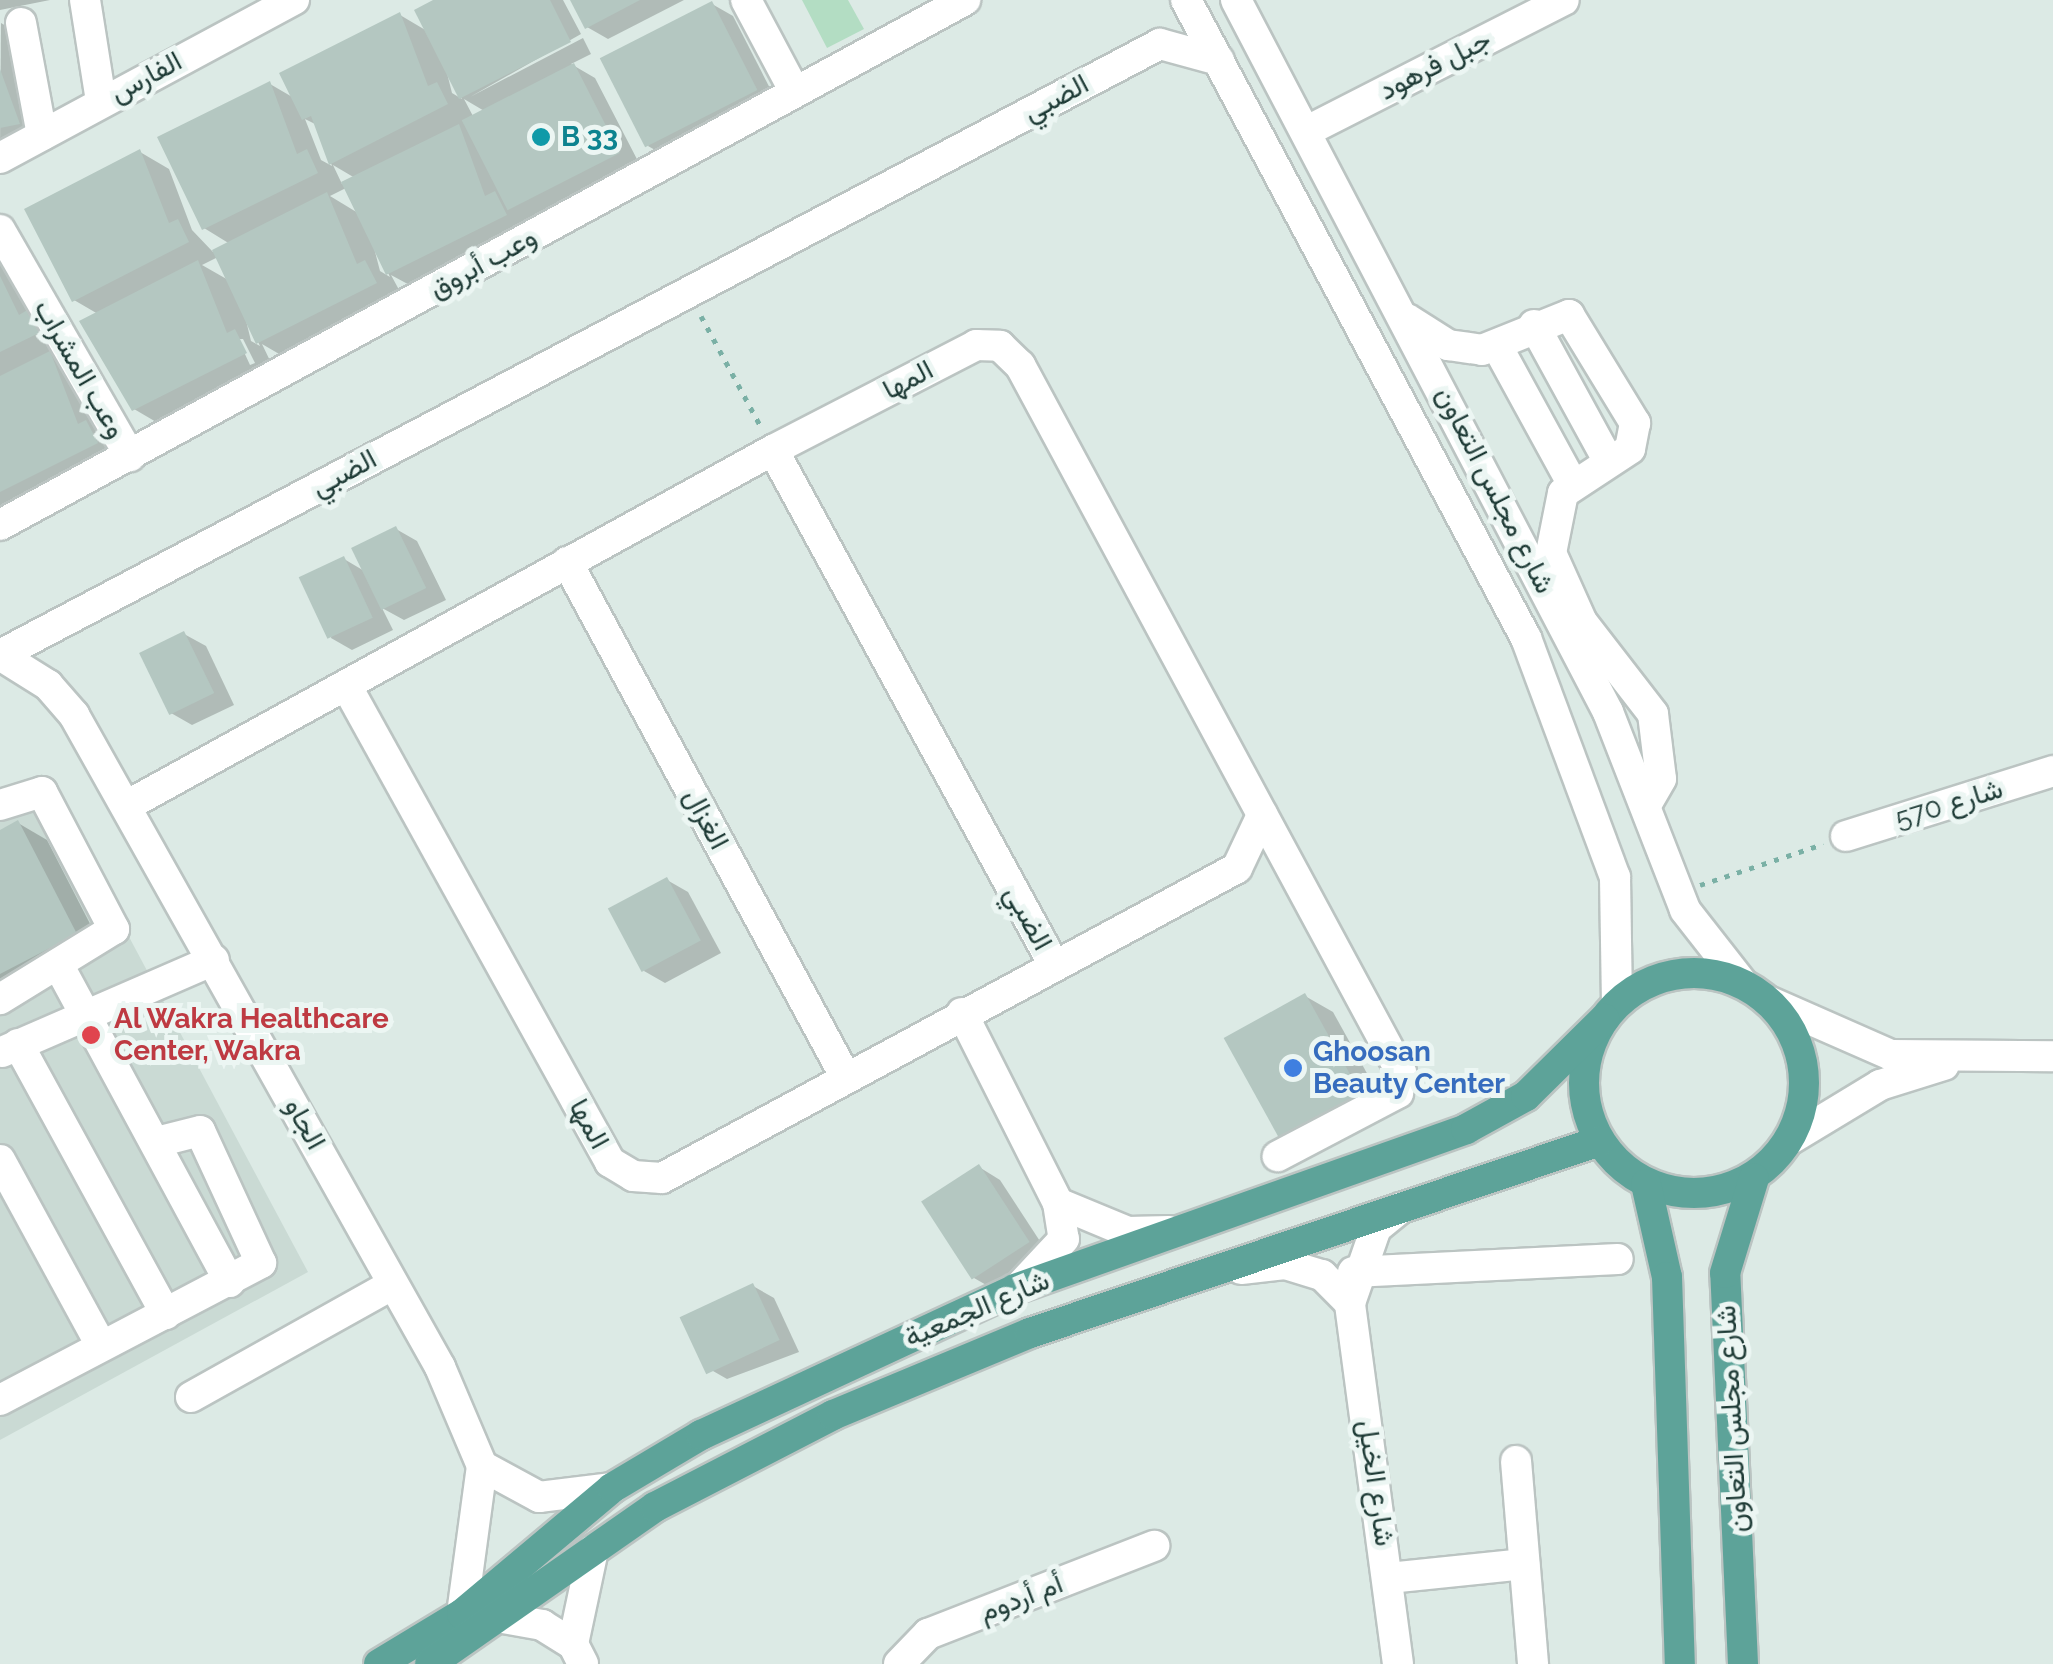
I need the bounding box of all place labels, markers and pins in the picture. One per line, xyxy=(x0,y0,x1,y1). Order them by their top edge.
place label: B 33 xyxy=(561,120,618,154)
marker: B 33 xyxy=(530,126,552,148)
place label: Al Wakra Healthcare Center, Wakra xyxy=(114,1002,391,1068)
marker: Al Wakra Healthcare Center, Wakra xyxy=(78,1022,104,1048)
place label: Ghoosan Beauty Center xyxy=(1313,1035,1506,1101)
marker: Ghoosan Beauty Center xyxy=(1282,1057,1304,1079)

